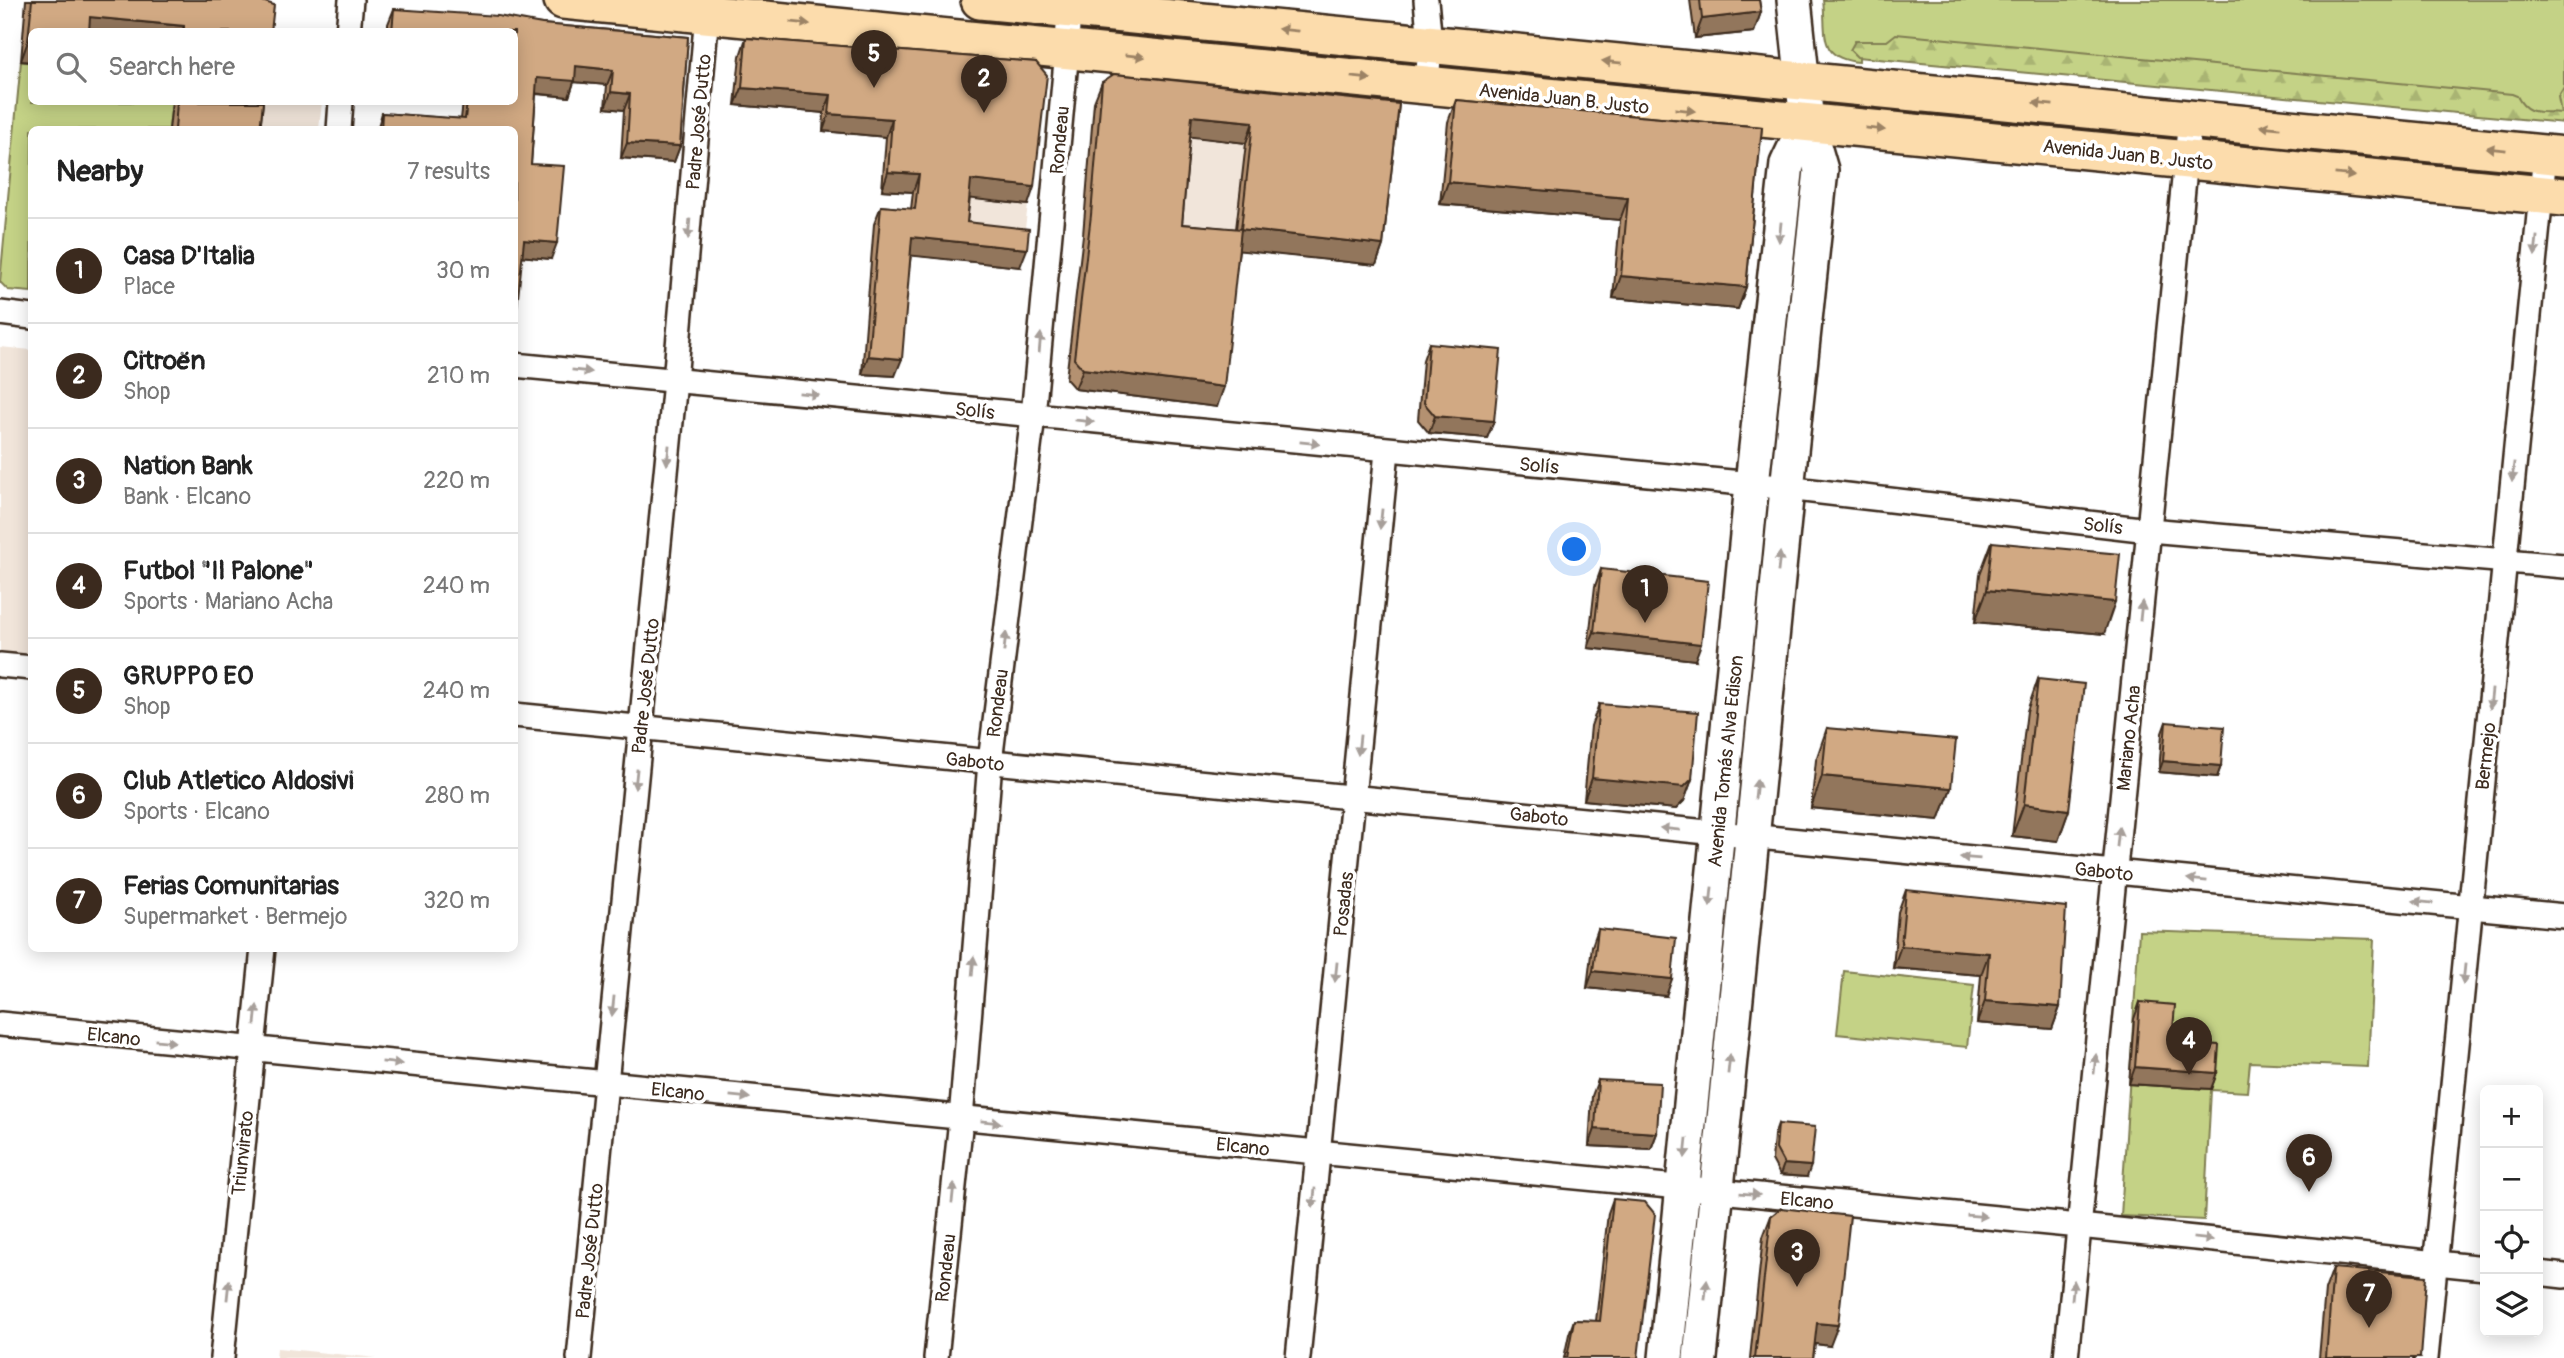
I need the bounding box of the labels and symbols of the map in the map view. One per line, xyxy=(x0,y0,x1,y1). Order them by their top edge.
one-way arrow xyxy=(789,18,811,29)
one-way arrow xyxy=(1277,24,1299,35)
pin: 5 xyxy=(851,30,897,88)
one-way arrow xyxy=(1124,51,1146,62)
street label: Padre José Dutto xyxy=(681,53,717,191)
pin: 2 xyxy=(961,55,1007,113)
one-way arrow xyxy=(1601,56,1623,67)
one-way arrow xyxy=(1351,73,1373,84)
street label: Avenida Juan B. Justo xyxy=(1478,78,1650,120)
one-way arrow xyxy=(2032,99,2054,110)
street label: Rondeau xyxy=(1045,105,1075,175)
one-way arrow xyxy=(1674,105,1696,116)
one-way arrow xyxy=(2258,121,2280,132)
one-way arrow xyxy=(1864,124,1886,135)
street label: Avenida Juan B. Justo xyxy=(2042,134,2214,176)
one-way arrow xyxy=(2485,143,2507,154)
one-way arrow xyxy=(2335,170,2357,181)
one-way arrow xyxy=(683,218,694,240)
one-way arrow xyxy=(1774,221,1785,243)
one-way arrow xyxy=(2530,235,2541,257)
one-way arrow xyxy=(1035,332,1046,354)
one-way arrow xyxy=(572,366,594,377)
one-way arrow xyxy=(798,389,820,400)
street label: Solís xyxy=(954,397,996,425)
one-way arrow xyxy=(1073,416,1095,427)
one-way arrow xyxy=(1300,438,1322,449)
one-way arrow xyxy=(662,444,673,466)
street label: Solís xyxy=(1518,452,1560,480)
one-way arrow xyxy=(2508,461,2519,483)
one-way arrow xyxy=(1375,508,1386,530)
street label: Solís xyxy=(2082,512,2124,540)
your location xyxy=(1557,532,1591,566)
one-way arrow xyxy=(1774,551,1785,573)
pin: 1 xyxy=(1622,565,1668,623)
one-way arrow xyxy=(2136,600,2147,622)
street label: Padre José Dutto xyxy=(627,617,665,755)
one-way arrow xyxy=(999,631,1010,653)
street label: Avenida Tomás Alva Edison xyxy=(1703,654,1749,868)
street label: Rondeau xyxy=(982,668,1014,739)
street label: Mariano Acha xyxy=(2112,684,2146,792)
one-way arrow xyxy=(2485,688,2496,710)
street label: Bermejo xyxy=(2471,721,2501,791)
one-way arrow xyxy=(1353,734,1364,756)
street label: Gaboto xyxy=(944,747,1005,777)
one-way arrow xyxy=(630,768,641,790)
one-way arrow xyxy=(1751,777,1762,799)
street label: Gaboto xyxy=(1508,802,1569,832)
one-way arrow xyxy=(1659,823,1681,834)
one-way arrow xyxy=(2113,826,2124,848)
one-way arrow xyxy=(1959,852,1981,863)
street label: Gaboto xyxy=(2073,857,2134,887)
street label: Posadas xyxy=(1329,870,1359,938)
one-way arrow xyxy=(2185,874,2207,885)
one-way arrow xyxy=(1706,886,1717,908)
one-way arrow xyxy=(2412,896,2434,907)
one-way arrow xyxy=(968,955,979,977)
one-way arrow xyxy=(1331,961,1342,983)
one-way arrow xyxy=(2458,963,2469,985)
one-way arrow xyxy=(608,995,619,1017)
one-way arrow xyxy=(250,1004,261,1026)
pin: 4 xyxy=(2166,1017,2212,1075)
street label: Elcano xyxy=(86,1022,142,1052)
one-way arrow xyxy=(155,1035,177,1046)
one-way arrow xyxy=(1724,1053,1735,1075)
one-way arrow xyxy=(2090,1053,2101,1075)
one-way arrow xyxy=(381,1058,403,1069)
street label: Elcano xyxy=(650,1077,706,1107)
one-way arrow xyxy=(729,1092,751,1103)
street label: Triunvirato xyxy=(227,1109,259,1197)
one-way arrow xyxy=(980,1116,1002,1127)
street label: Elcano xyxy=(1215,1132,1271,1162)
pin: 6 xyxy=(2286,1134,2332,1192)
one-way arrow xyxy=(1681,1137,1692,1159)
one-way arrow xyxy=(948,1181,959,1203)
street label: Padre José Dutto xyxy=(571,1182,609,1320)
one-way arrow xyxy=(1308,1187,1319,1209)
street label: Elcano xyxy=(1779,1187,1835,1215)
one-way arrow xyxy=(1740,1189,1762,1200)
one-way arrow xyxy=(1966,1211,1988,1222)
pin: 3 xyxy=(1774,1229,1820,1287)
street label: Rondeau xyxy=(930,1233,962,1303)
one-way arrow xyxy=(2192,1233,2214,1244)
pin: 7 xyxy=(2346,1270,2392,1328)
one-way arrow xyxy=(223,1279,234,1301)
one-way arrow xyxy=(1701,1279,1712,1301)
one-way arrow xyxy=(2068,1279,2079,1301)

